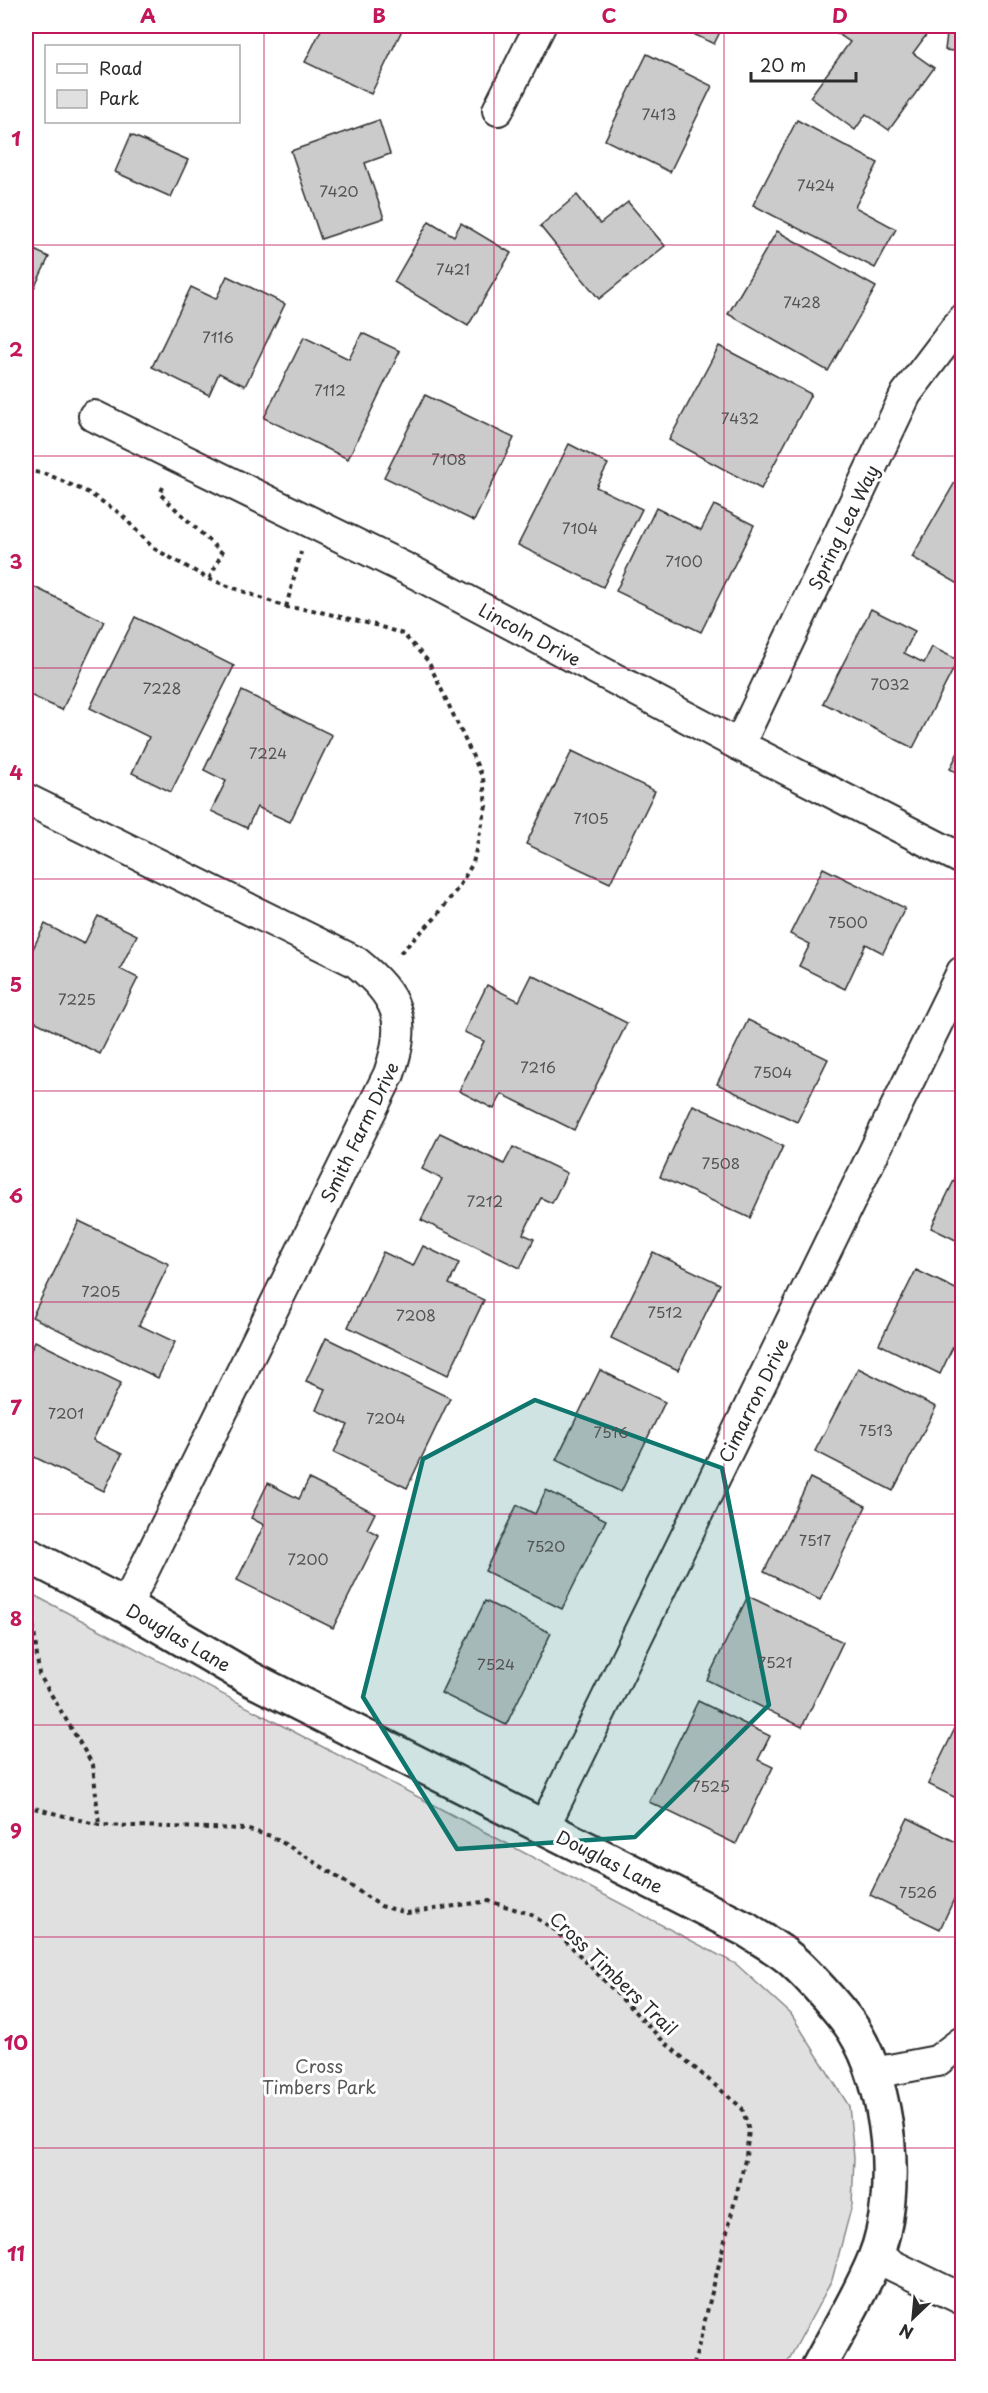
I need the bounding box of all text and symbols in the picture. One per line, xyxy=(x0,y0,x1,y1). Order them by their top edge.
text: A xyxy=(140,0,156,30)
text: B xyxy=(372,0,386,30)
text: C xyxy=(601,0,617,30)
text: D xyxy=(832,0,848,30)
legend xyxy=(45,45,240,123)
scale bar xyxy=(751,45,856,83)
text: 20 m xyxy=(760,51,806,78)
text: Road xyxy=(99,54,143,81)
text: Park xyxy=(99,84,139,111)
house number: 7413 xyxy=(642,102,676,125)
text: 1 xyxy=(11,123,21,153)
house number: 7424 xyxy=(797,173,835,196)
house number: 7420 xyxy=(319,179,359,202)
house number: 7421 xyxy=(436,257,470,280)
house number: 7428 xyxy=(783,290,821,313)
house number: 7116 xyxy=(202,325,234,348)
text: 2 xyxy=(9,334,23,364)
house number: 7112 xyxy=(314,378,346,401)
house number: 7432 xyxy=(721,406,759,429)
house number: 7108 xyxy=(431,447,467,470)
street label: Spring Lea Way xyxy=(801,460,885,594)
house number: 7104 xyxy=(562,516,598,539)
text: 3 xyxy=(9,546,23,576)
house number: 7100 xyxy=(665,549,703,572)
street label: Lincoln Drive xyxy=(474,596,586,672)
house number: 7032 xyxy=(870,672,910,695)
house number: 7228 xyxy=(143,676,181,699)
house number: 7224 xyxy=(249,741,287,764)
text: 4 xyxy=(9,757,23,787)
house number: 7105 xyxy=(573,806,609,829)
house number: 7500 xyxy=(828,910,868,933)
text: 5 xyxy=(10,969,22,999)
house number: 7225 xyxy=(58,987,96,1010)
house number: 7216 xyxy=(520,1055,556,1078)
street label: Smith Farm Drive xyxy=(313,1057,405,1207)
house number: 7504 xyxy=(754,1060,793,1083)
house number: 7508 xyxy=(702,1151,740,1174)
text: 6 xyxy=(9,1180,23,1210)
house number: 7212 xyxy=(467,1189,503,1212)
house number: 7205 xyxy=(82,1279,120,1302)
house number: 7512 xyxy=(647,1300,683,1323)
house number: 7208 xyxy=(396,1303,436,1326)
street label: Cimarron Drive xyxy=(711,1333,795,1467)
text: 7 xyxy=(10,1392,22,1422)
house number: 7201 xyxy=(48,1401,84,1424)
house number: 7204 xyxy=(366,1406,406,1429)
house number: 7513 xyxy=(859,1418,893,1441)
house number: 7516 xyxy=(594,1420,628,1443)
house number: 7517 xyxy=(799,1528,831,1551)
house number: 7520 xyxy=(527,1534,565,1557)
house number: 7200 xyxy=(288,1547,328,1570)
street label: Douglas Lane xyxy=(122,1596,236,1678)
text: 8 xyxy=(10,1603,22,1633)
house number: 7521 xyxy=(757,1650,793,1673)
house number: 7524 xyxy=(477,1652,515,1675)
house number: 7525 xyxy=(692,1774,730,1797)
text: 9 xyxy=(10,1815,22,1845)
street label: Douglas Lane xyxy=(552,1823,668,1899)
house number: 7526 xyxy=(899,1880,937,1903)
street label: Cross Timbers Trail xyxy=(544,1905,684,2041)
text: 10 xyxy=(4,2027,28,2057)
park label: Cross Timbers Park xyxy=(262,2052,376,2100)
text: 11 xyxy=(7,2238,25,2268)
north arrow xyxy=(883,2288,943,2348)
text: N xyxy=(895,2319,917,2346)

